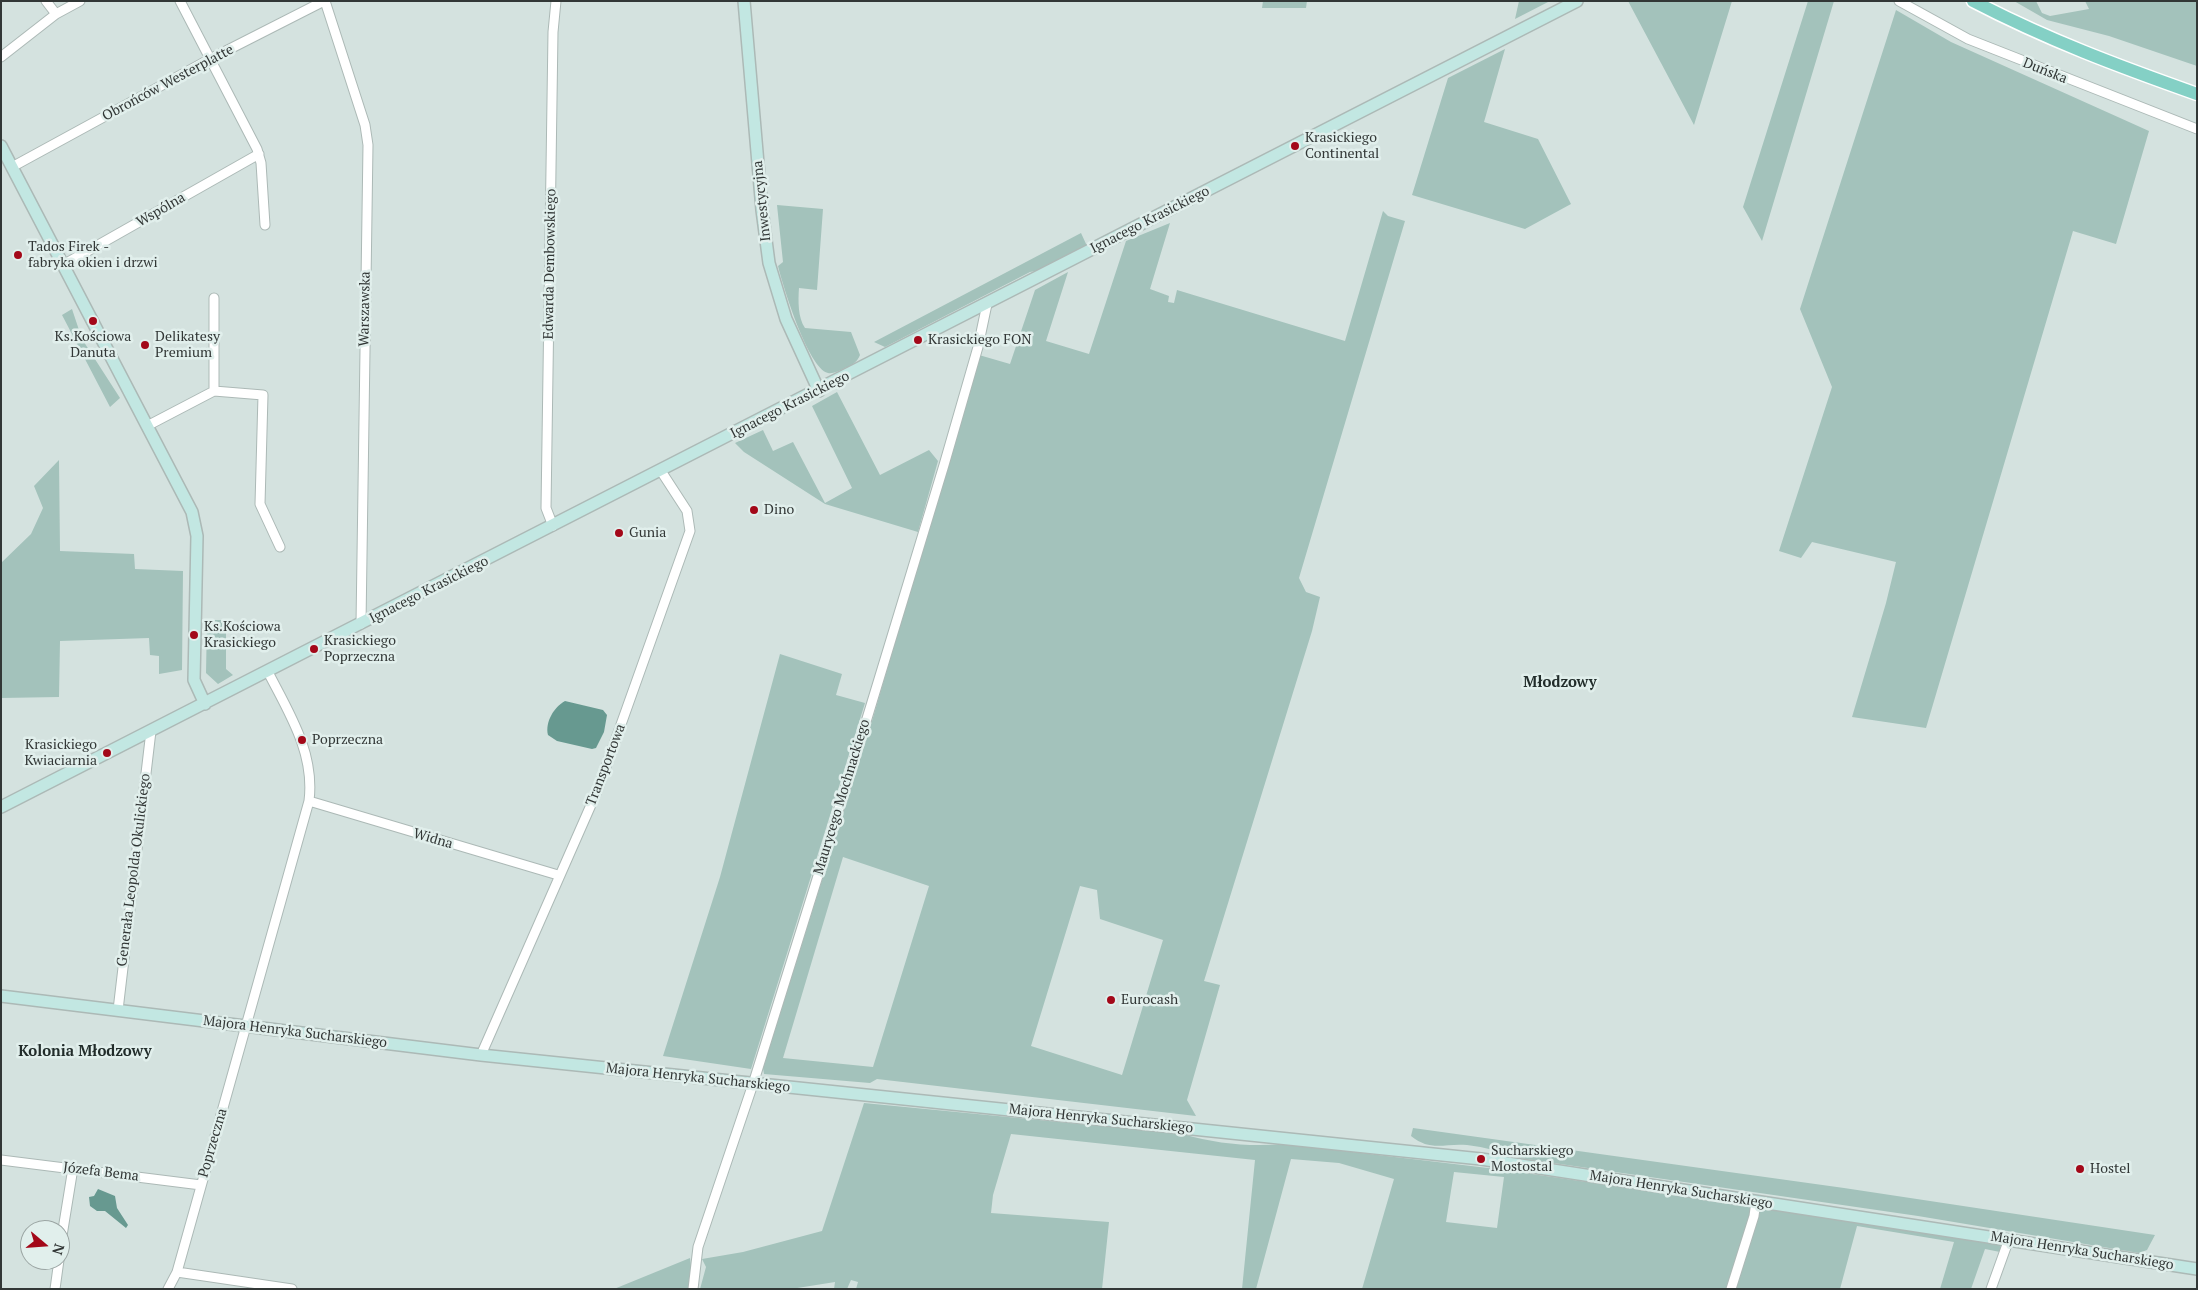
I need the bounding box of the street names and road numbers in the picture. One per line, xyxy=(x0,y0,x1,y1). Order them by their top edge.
street label: Obrońców Westerplatte xyxy=(99,41,237,125)
street label: Duńska xyxy=(2020,54,2070,88)
street label: Inwestycyjna xyxy=(749,160,775,242)
street label: Ignacego Krasickiego xyxy=(1088,183,1212,257)
street label: Edwarda Dembowskiego xyxy=(540,188,560,340)
street label: Wspólna xyxy=(134,189,188,231)
street label: Warszawska xyxy=(356,271,374,347)
street label: Ignacego Krasickiego xyxy=(728,368,852,442)
street label: Ignacego Krasickiego xyxy=(367,553,491,627)
street label: Maurycego Mochnackiego xyxy=(810,717,874,877)
street label: Transportowa xyxy=(583,722,629,808)
street label: Generała Leopolda Okulickiego xyxy=(114,773,154,967)
street label: Widna xyxy=(411,825,455,853)
street label: Majora Henryka Sucharskiego xyxy=(202,1012,388,1052)
street label: Majora Henryka Sucharskiego xyxy=(605,1060,791,1096)
street label: Majora Henryka Sucharskiego xyxy=(1008,1101,1194,1137)
street label: Poprzeczna xyxy=(195,1106,231,1180)
street label: Józefa Bema xyxy=(62,1159,140,1185)
street label: Majora Henryka Sucharskiego xyxy=(1588,1167,1774,1213)
street label: Majora Henryka Sucharskiego xyxy=(1989,1228,2175,1274)

